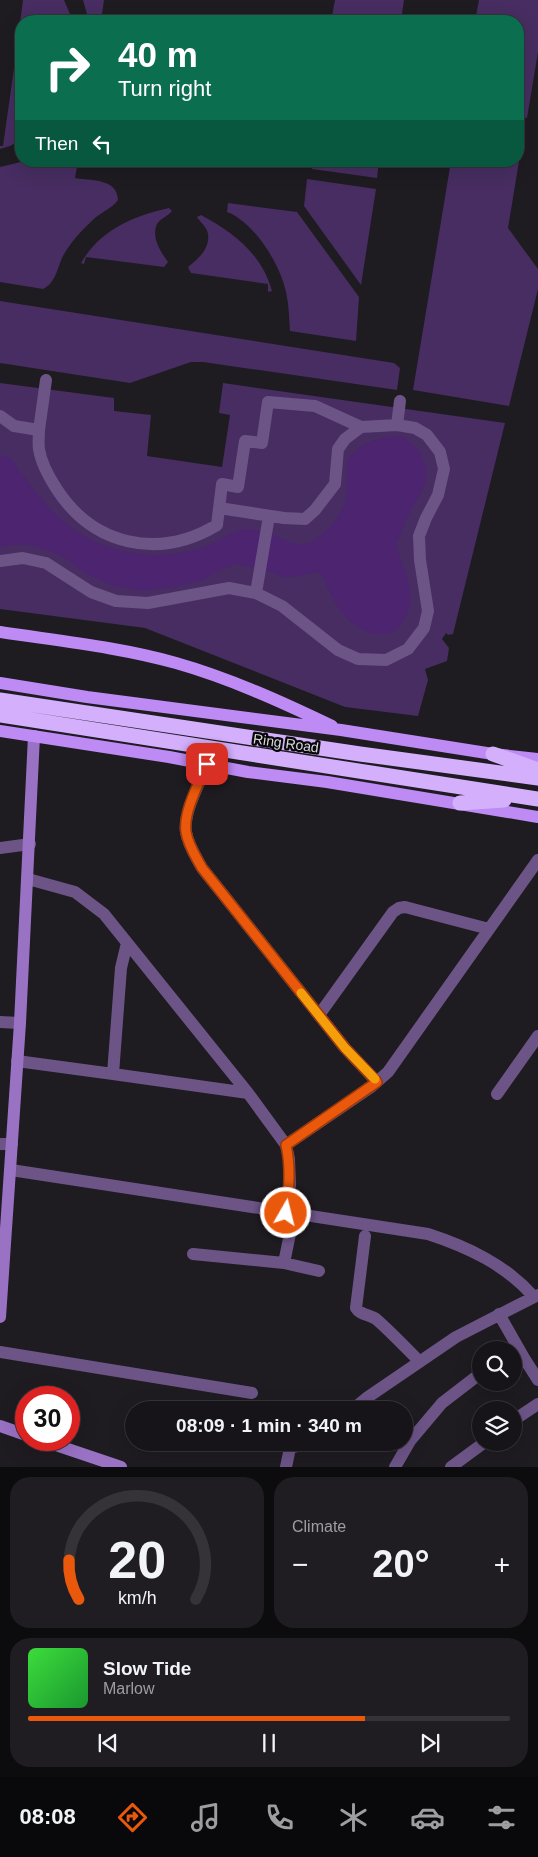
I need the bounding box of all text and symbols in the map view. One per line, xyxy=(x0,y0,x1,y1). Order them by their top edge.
icon: right xyxy=(35,35,100,100)
text: 40 m xyxy=(118,35,198,74)
text: Turn right xyxy=(118,76,211,101)
icon: left xyxy=(88,130,116,158)
text: Then xyxy=(35,133,78,154)
street label: Ring Road xyxy=(252,730,320,756)
pin xyxy=(186,743,228,785)
icon: arrive xyxy=(193,750,221,778)
position arrow xyxy=(259,1186,311,1238)
map controls xyxy=(472,1341,522,1451)
button: search xyxy=(472,1341,522,1391)
speed limit sign: 30 xyxy=(15,1386,80,1451)
button: layers xyxy=(472,1401,522,1451)
text: 08:09 · 1 min · 340 m xyxy=(176,1415,362,1436)
text: Climate xyxy=(292,1518,346,1535)
text: 20 xyxy=(108,1531,166,1589)
text: 20° xyxy=(372,1543,430,1585)
text: − xyxy=(292,1549,308,1580)
text: + xyxy=(494,1549,510,1580)
text: km/h xyxy=(118,1588,156,1608)
text: Slow Tide xyxy=(103,1658,191,1679)
text: Marlow xyxy=(103,1680,155,1697)
icon: previous xyxy=(94,1729,122,1757)
icon: pause xyxy=(255,1729,283,1757)
icon: next xyxy=(416,1729,444,1757)
icon: directions xyxy=(115,1800,150,1835)
icon: music xyxy=(188,1800,223,1835)
icon: phone xyxy=(262,1800,297,1835)
icon: climate xyxy=(336,1800,371,1835)
icon: car xyxy=(410,1800,445,1835)
icon: filters xyxy=(484,1800,519,1835)
text: 08:08 xyxy=(19,1804,76,1829)

